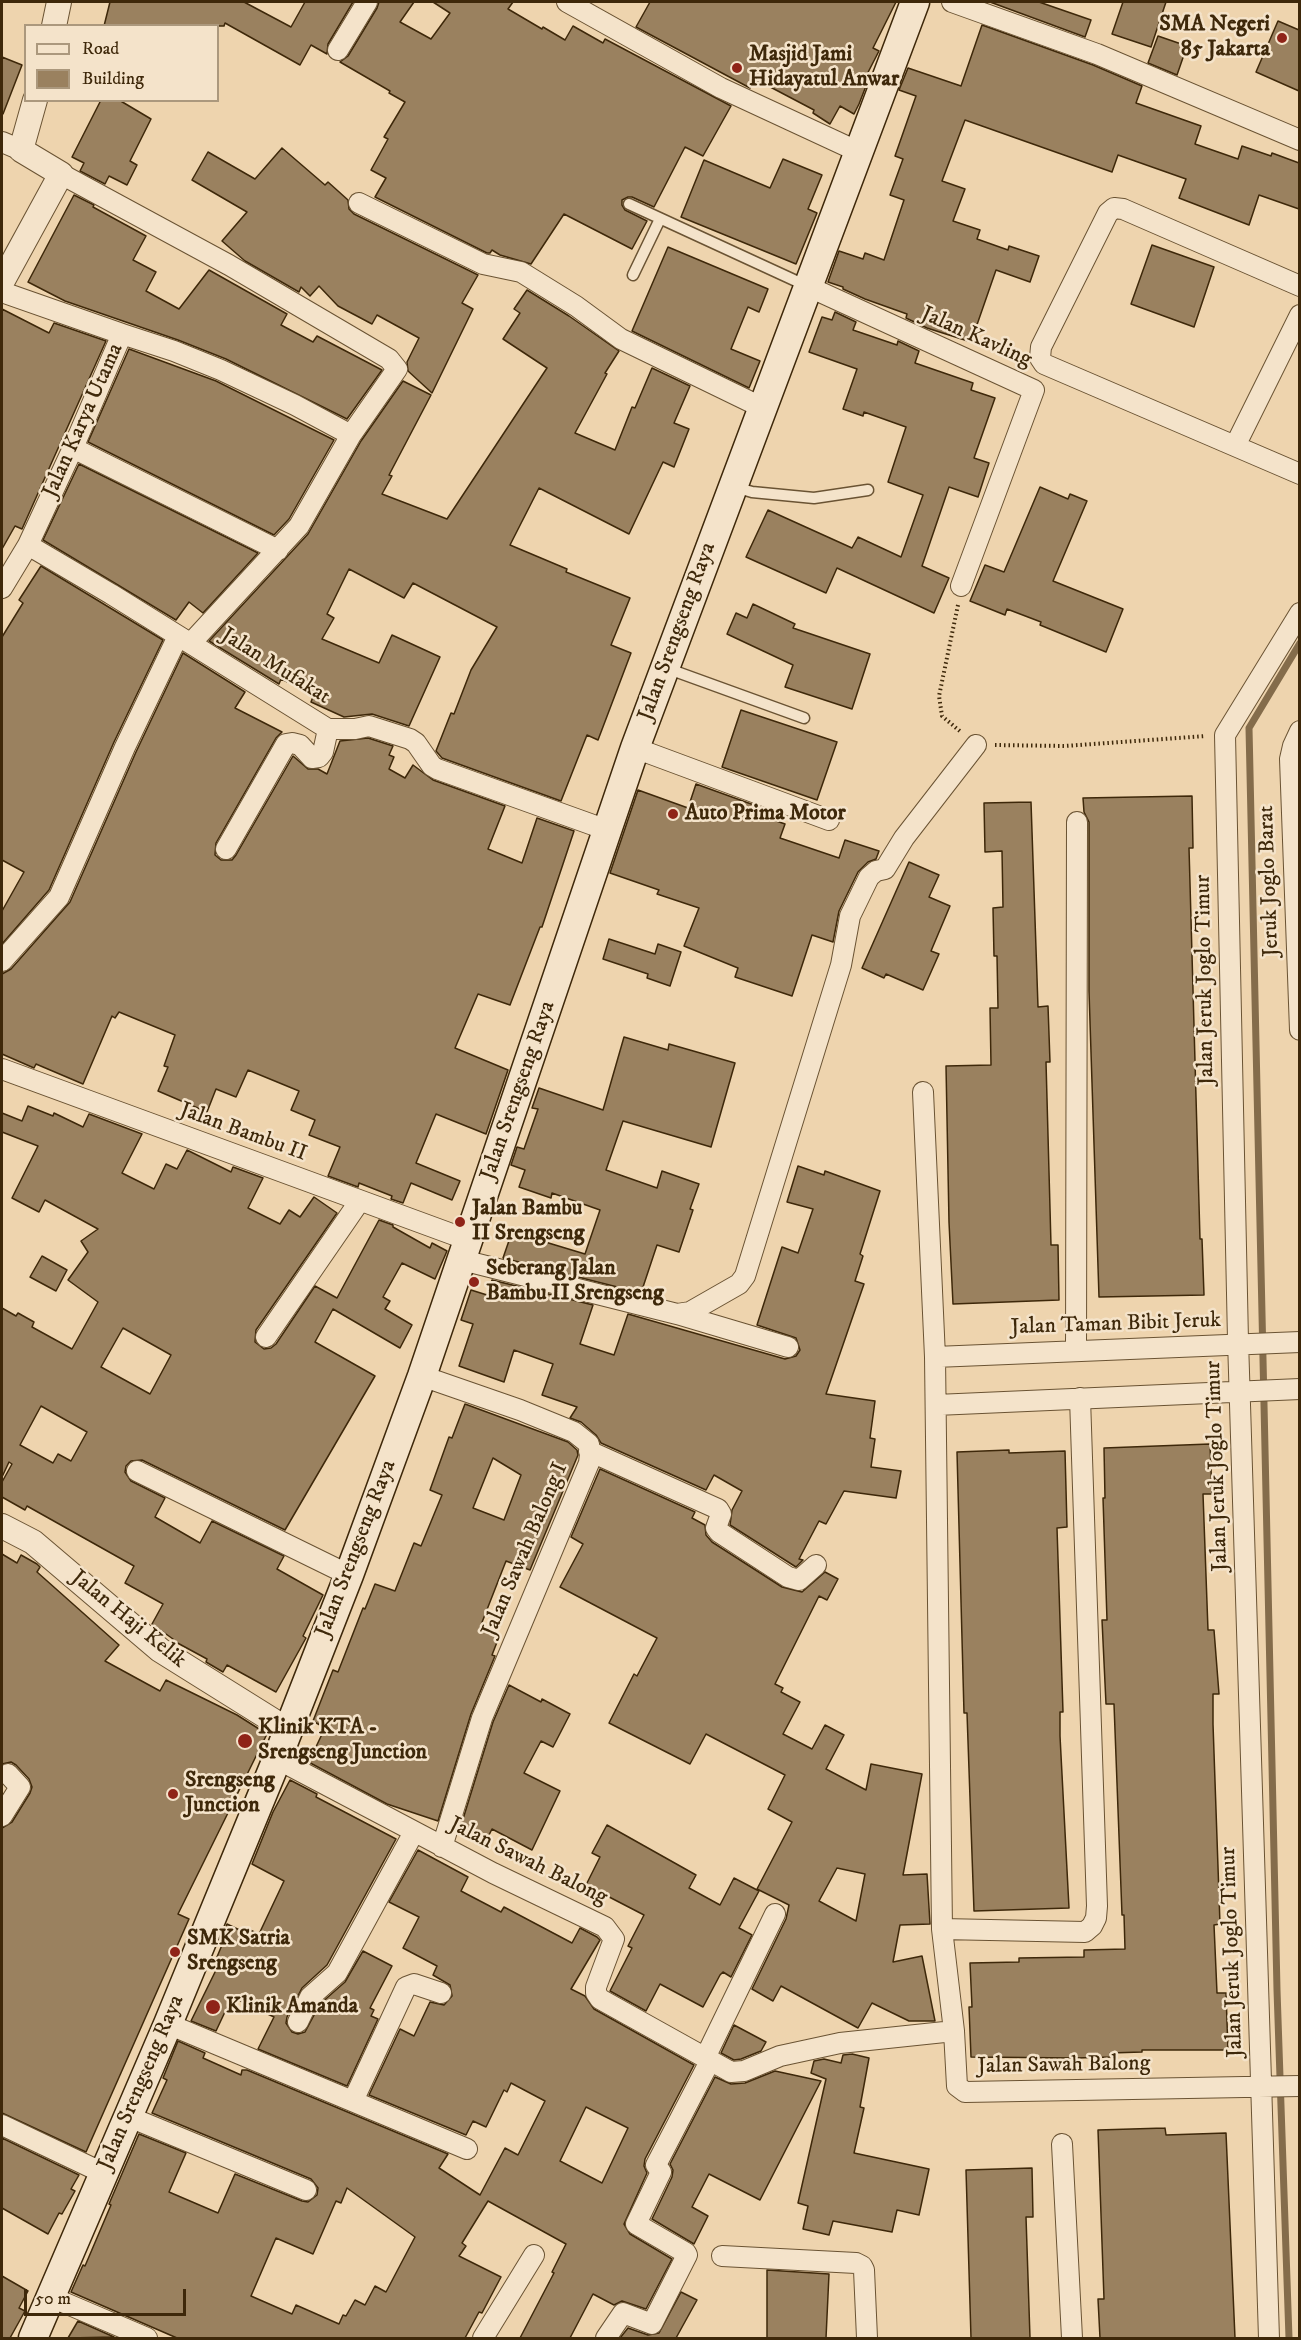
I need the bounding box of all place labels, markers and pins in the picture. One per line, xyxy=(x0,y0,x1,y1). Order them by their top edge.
place label: SMA Negeri 85 Jakarta xyxy=(1159,12,1270,63)
marker: SMA Negeri 85 Jakarta xyxy=(1275,31,1289,45)
place label: Masjid Jami Hidayatul Anwar xyxy=(749,42,899,94)
marker: Masjid Jami Hidayatul Anwar xyxy=(730,61,744,75)
place label: Auto Prima Motor xyxy=(685,801,846,827)
marker: Auto Prima Motor xyxy=(666,807,680,821)
place label: Jalan Bambu II Srengseng xyxy=(472,1196,584,1248)
marker: Jalan Bambu II Srengseng xyxy=(453,1215,467,1229)
place label: Seberang Jalan Bambu II Srengseng xyxy=(486,1256,664,1308)
marker: Seberang Jalan Bambu II Srengseng xyxy=(467,1275,481,1289)
place label: Klinik KTA - Srengseng Junction xyxy=(258,1715,427,1766)
marker: Klinik KTA - Srengseng Junction xyxy=(236,1732,254,1750)
place label: Srengseng Junction xyxy=(185,1768,275,1820)
marker: Srengseng Junction xyxy=(166,1787,180,1801)
place label: SMK Satria Srengseng xyxy=(187,1926,290,1978)
marker: SMK Satria Srengseng xyxy=(168,1945,182,1959)
place label: Klinik Amanda xyxy=(226,1994,358,2020)
marker: Klinik Amanda xyxy=(204,1998,222,2016)

